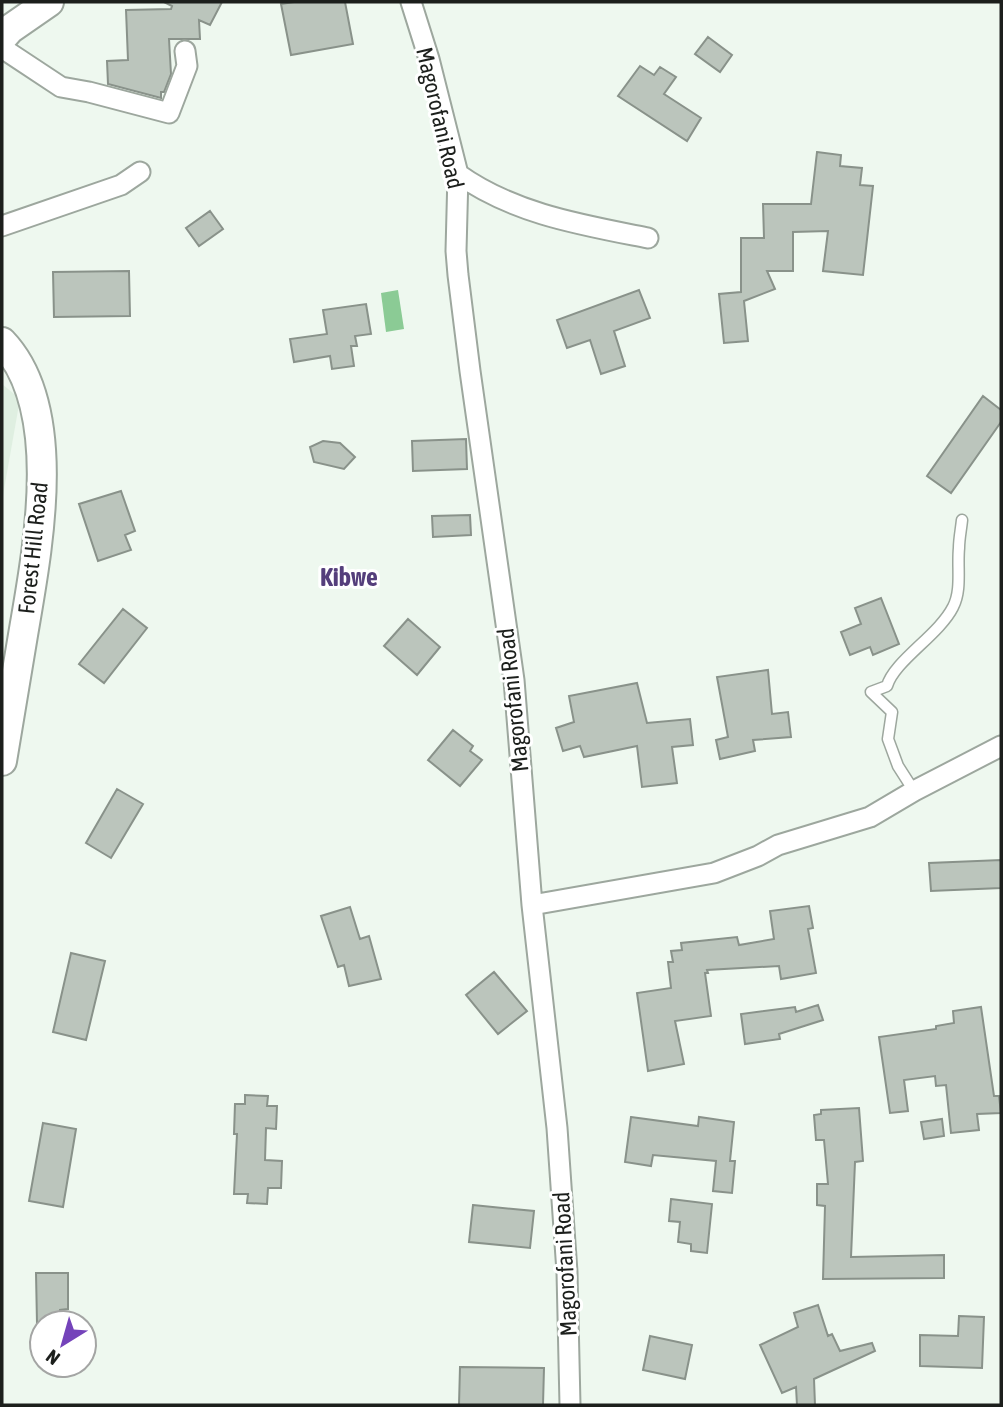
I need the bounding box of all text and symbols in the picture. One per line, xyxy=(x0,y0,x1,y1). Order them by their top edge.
street label: Magorofani Road xyxy=(411,45,469,191)
street label: Forest Hill Road xyxy=(13,481,53,615)
district label: Kibwe xyxy=(320,562,378,592)
street label: Magorofani Road xyxy=(493,627,533,773)
street label: Magorofani Road xyxy=(548,1191,582,1337)
north arrow xyxy=(28,1309,98,1379)
text: N xyxy=(42,1345,64,1370)

